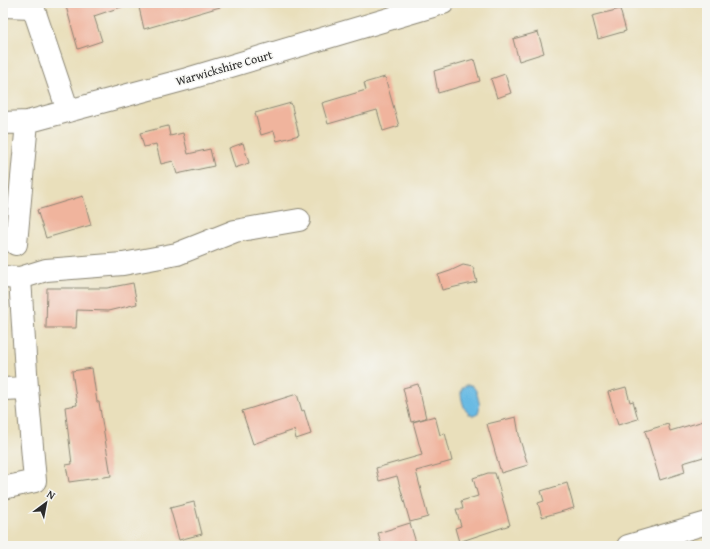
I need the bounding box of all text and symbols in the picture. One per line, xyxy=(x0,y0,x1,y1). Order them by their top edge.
street label: Warwickshire Court xyxy=(174,45,275,89)
north arrow xyxy=(26,483,66,523)
text: N xyxy=(44,486,59,504)

